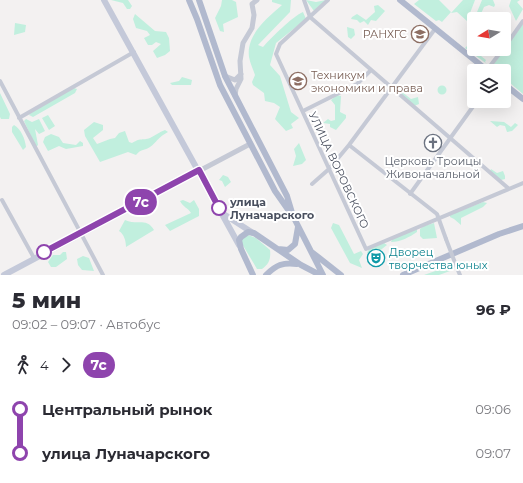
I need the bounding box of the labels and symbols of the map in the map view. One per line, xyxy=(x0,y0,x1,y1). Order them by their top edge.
north arrow xyxy=(467,12,511,56)
school or university icon: РАНХГС xyxy=(410,24,430,44)
place label: РАНХГС xyxy=(363,27,407,41)
place label: Техникум экономики и права xyxy=(311,68,423,95)
school or university icon: Техникум экономики и права xyxy=(288,71,308,91)
street label: УЛИЦА ВОРОВСКОГО xyxy=(306,109,372,231)
church icon: Церковь Троицы Живоначальной xyxy=(423,133,443,153)
place label: Церковь Троицы Живоначальной xyxy=(385,154,481,181)
line badge: 7с xyxy=(123,189,159,215)
place label: улица Луначарского xyxy=(229,195,314,222)
marker: улица Луначарского xyxy=(211,200,227,216)
unlabelled marker xyxy=(36,244,52,260)
place label: Дворец творчества юных xyxy=(389,245,488,272)
theatre icon: Дворец творчества юных xyxy=(366,248,386,268)

